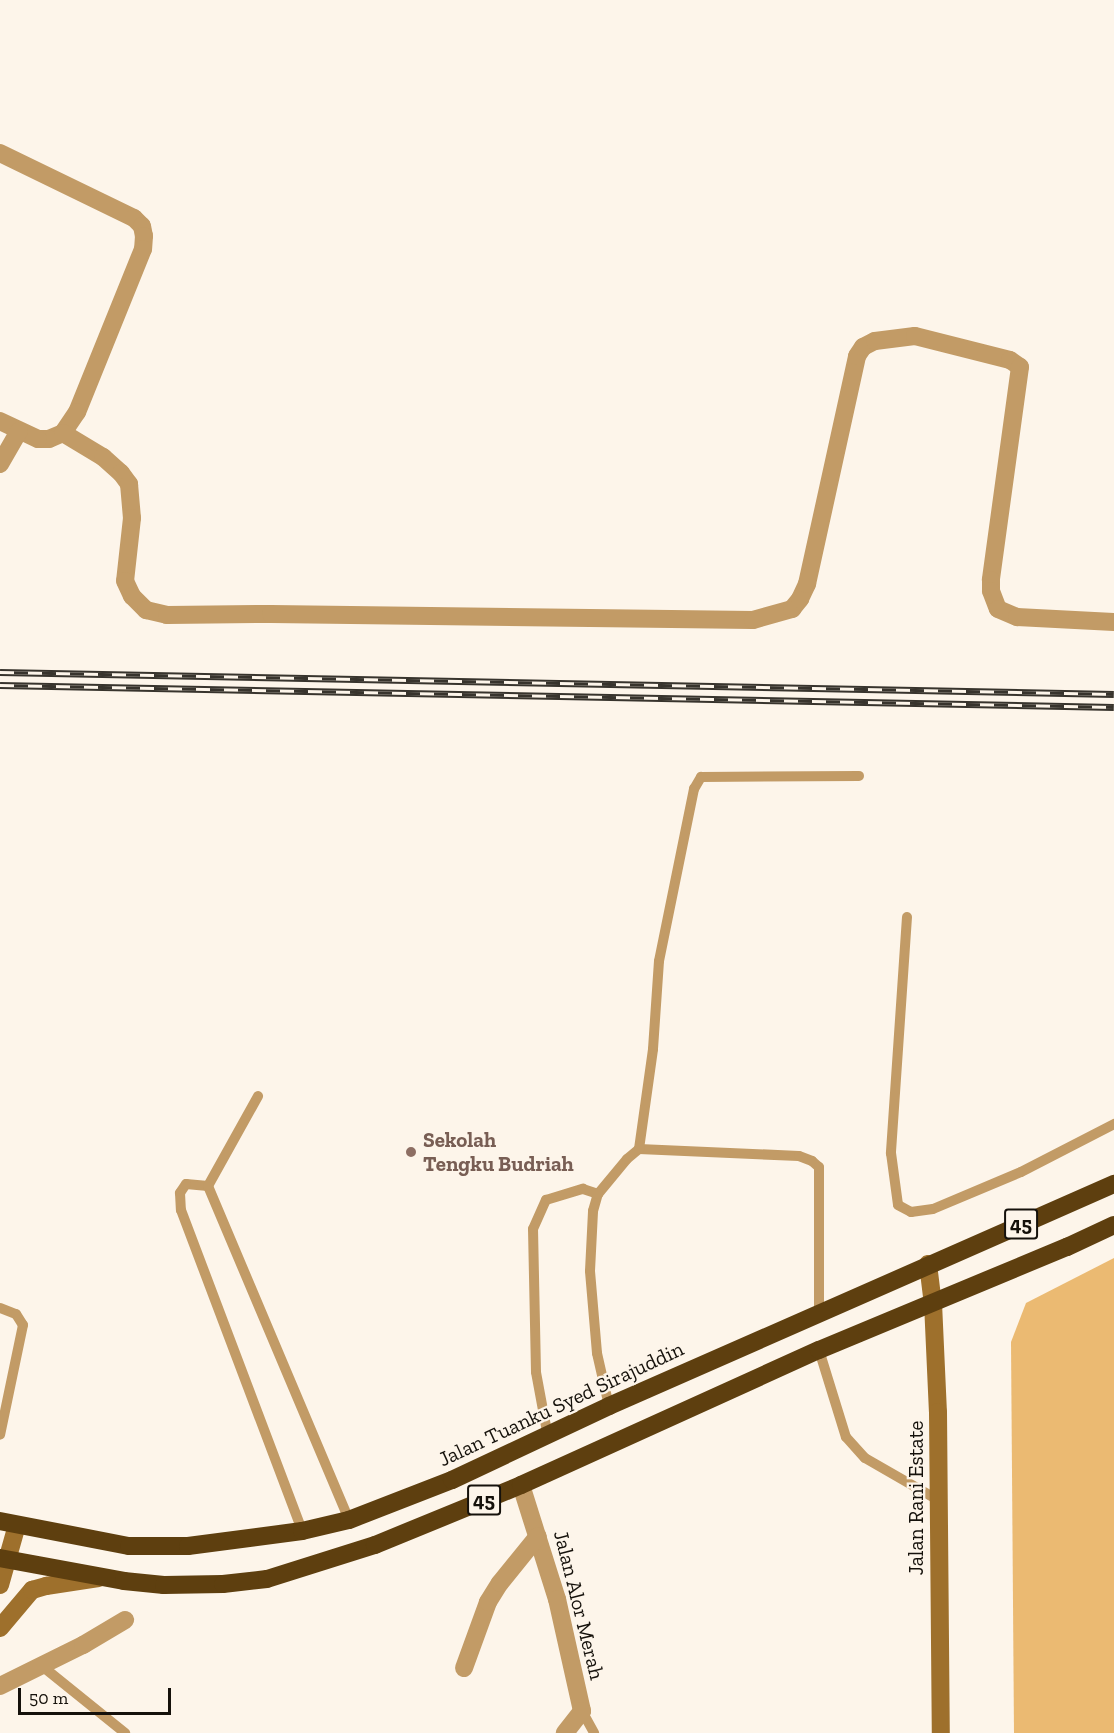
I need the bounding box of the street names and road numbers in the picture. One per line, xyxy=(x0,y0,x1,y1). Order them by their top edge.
road number: 45 xyxy=(1003,1207,1039,1241)
street label: Jalan Tuanku Syed Sirajuddin xyxy=(434,1336,688,1472)
street label: Jalan Rani Estate xyxy=(903,1421,929,1575)
road number: 45 xyxy=(466,1483,502,1517)
street label: Jalan Alor Merah xyxy=(548,1527,610,1683)

